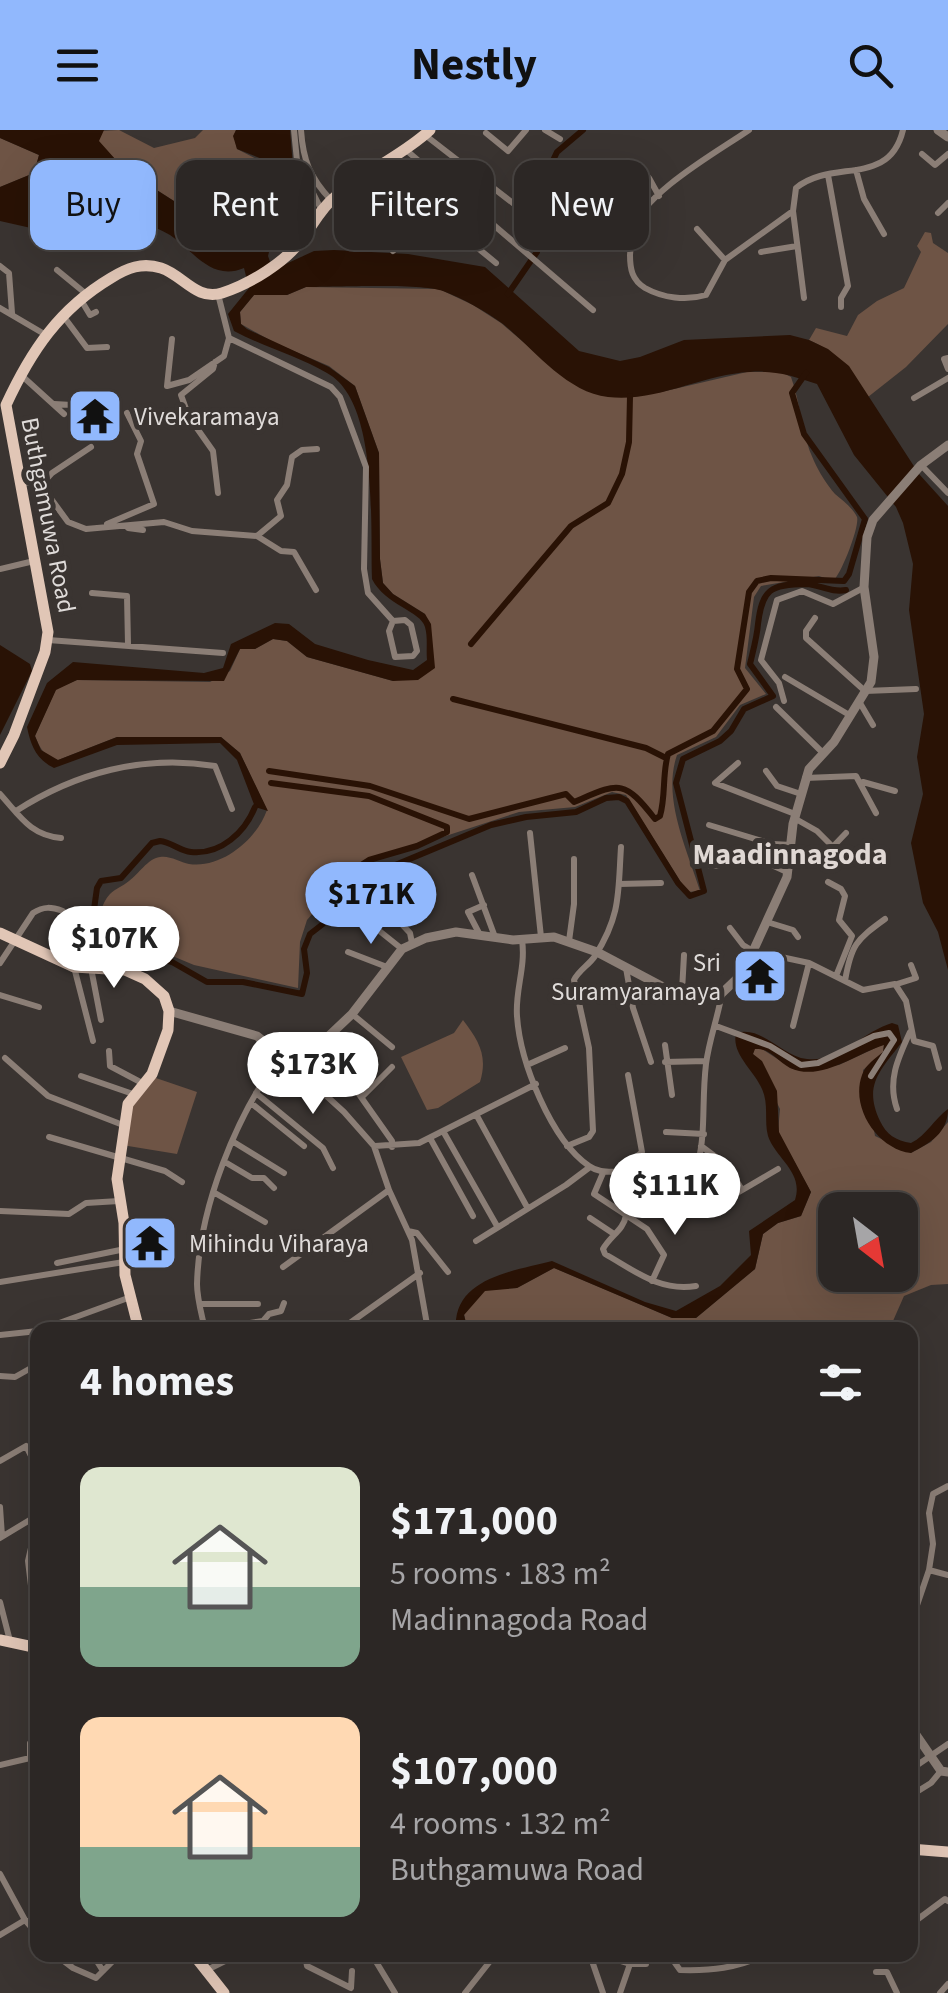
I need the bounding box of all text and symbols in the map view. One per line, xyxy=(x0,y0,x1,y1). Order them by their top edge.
text: Nestly xyxy=(411,33,537,97)
icon: menu xyxy=(50,38,105,93)
icon: search xyxy=(843,38,898,93)
chip: Buy xyxy=(30,160,156,250)
chip: Rent xyxy=(176,160,314,250)
chip: Filters xyxy=(334,160,494,250)
chip: New xyxy=(514,160,649,250)
temple icon: Vivekaramaya xyxy=(65,386,125,446)
place label: Vivekaramaya xyxy=(134,399,280,435)
street label: Buthgamuwa Road xyxy=(11,414,85,616)
district label: Maadinnagoda xyxy=(692,833,888,876)
pin: $171K xyxy=(301,862,441,947)
text: $171K xyxy=(327,871,415,917)
pin: $107K xyxy=(44,906,184,991)
text: $107K xyxy=(70,915,158,961)
place label: Sri Suramyaramaya xyxy=(551,945,721,1010)
temple icon: Sri Suramyaramaya xyxy=(730,946,790,1006)
pin: $173K xyxy=(243,1032,383,1117)
text: $173K xyxy=(269,1041,357,1087)
pin: $111K xyxy=(605,1153,745,1238)
text: $111K xyxy=(631,1162,719,1208)
north arrow xyxy=(818,1192,918,1292)
map controls xyxy=(818,1192,918,1292)
temple icon: Mihindu Viharaya xyxy=(120,1213,180,1273)
place label: Mihindu Viharaya xyxy=(189,1226,369,1262)
text: 4 homes xyxy=(80,1352,234,1412)
icon: filters xyxy=(813,1355,868,1410)
text: $171,000 xyxy=(390,1491,558,1551)
icon: home xyxy=(160,1507,280,1627)
text: 5 rooms · 183 m² xyxy=(390,1551,611,1597)
text: Madinnagoda Road xyxy=(390,1597,648,1643)
text: $107,000 xyxy=(390,1741,558,1801)
icon: home xyxy=(160,1757,280,1877)
text: 4 rooms · 132 m² xyxy=(390,1801,611,1847)
text: Buthgamuwa Road xyxy=(390,1847,644,1893)

